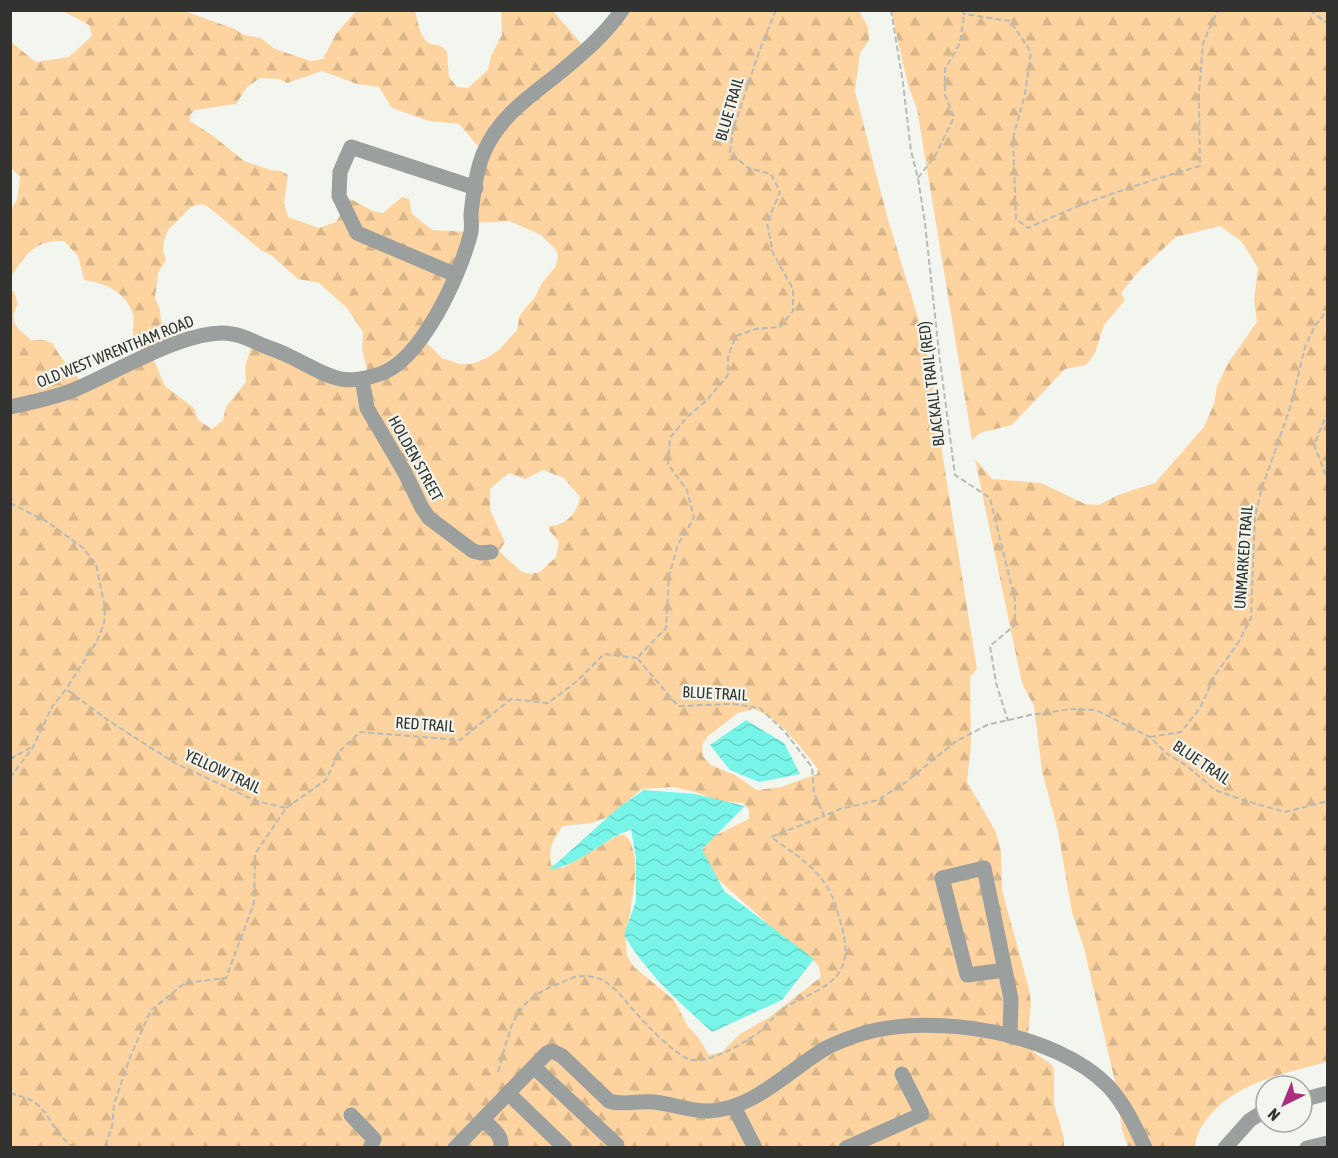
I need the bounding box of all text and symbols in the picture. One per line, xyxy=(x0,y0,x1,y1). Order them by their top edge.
street label: BLUE TRAIL xyxy=(711,74,747,143)
street label: OLD WEST WRENTHAM ROAD xyxy=(34,311,196,391)
street label: BLACKALL TRAIL (RED) xyxy=(914,320,949,448)
street label: HOLDEN STREET xyxy=(385,412,447,504)
street label: UNMARKED TRAIL xyxy=(1230,504,1256,610)
street label: BLUE TRAIL xyxy=(682,682,749,704)
street label: RED TRAIL xyxy=(395,713,456,735)
street label: BLUE TRAIL xyxy=(1170,736,1235,788)
street label: YELLOW TRAIL xyxy=(182,745,265,797)
north arrow xyxy=(1254,1074,1314,1134)
text: N xyxy=(1264,1105,1283,1125)

